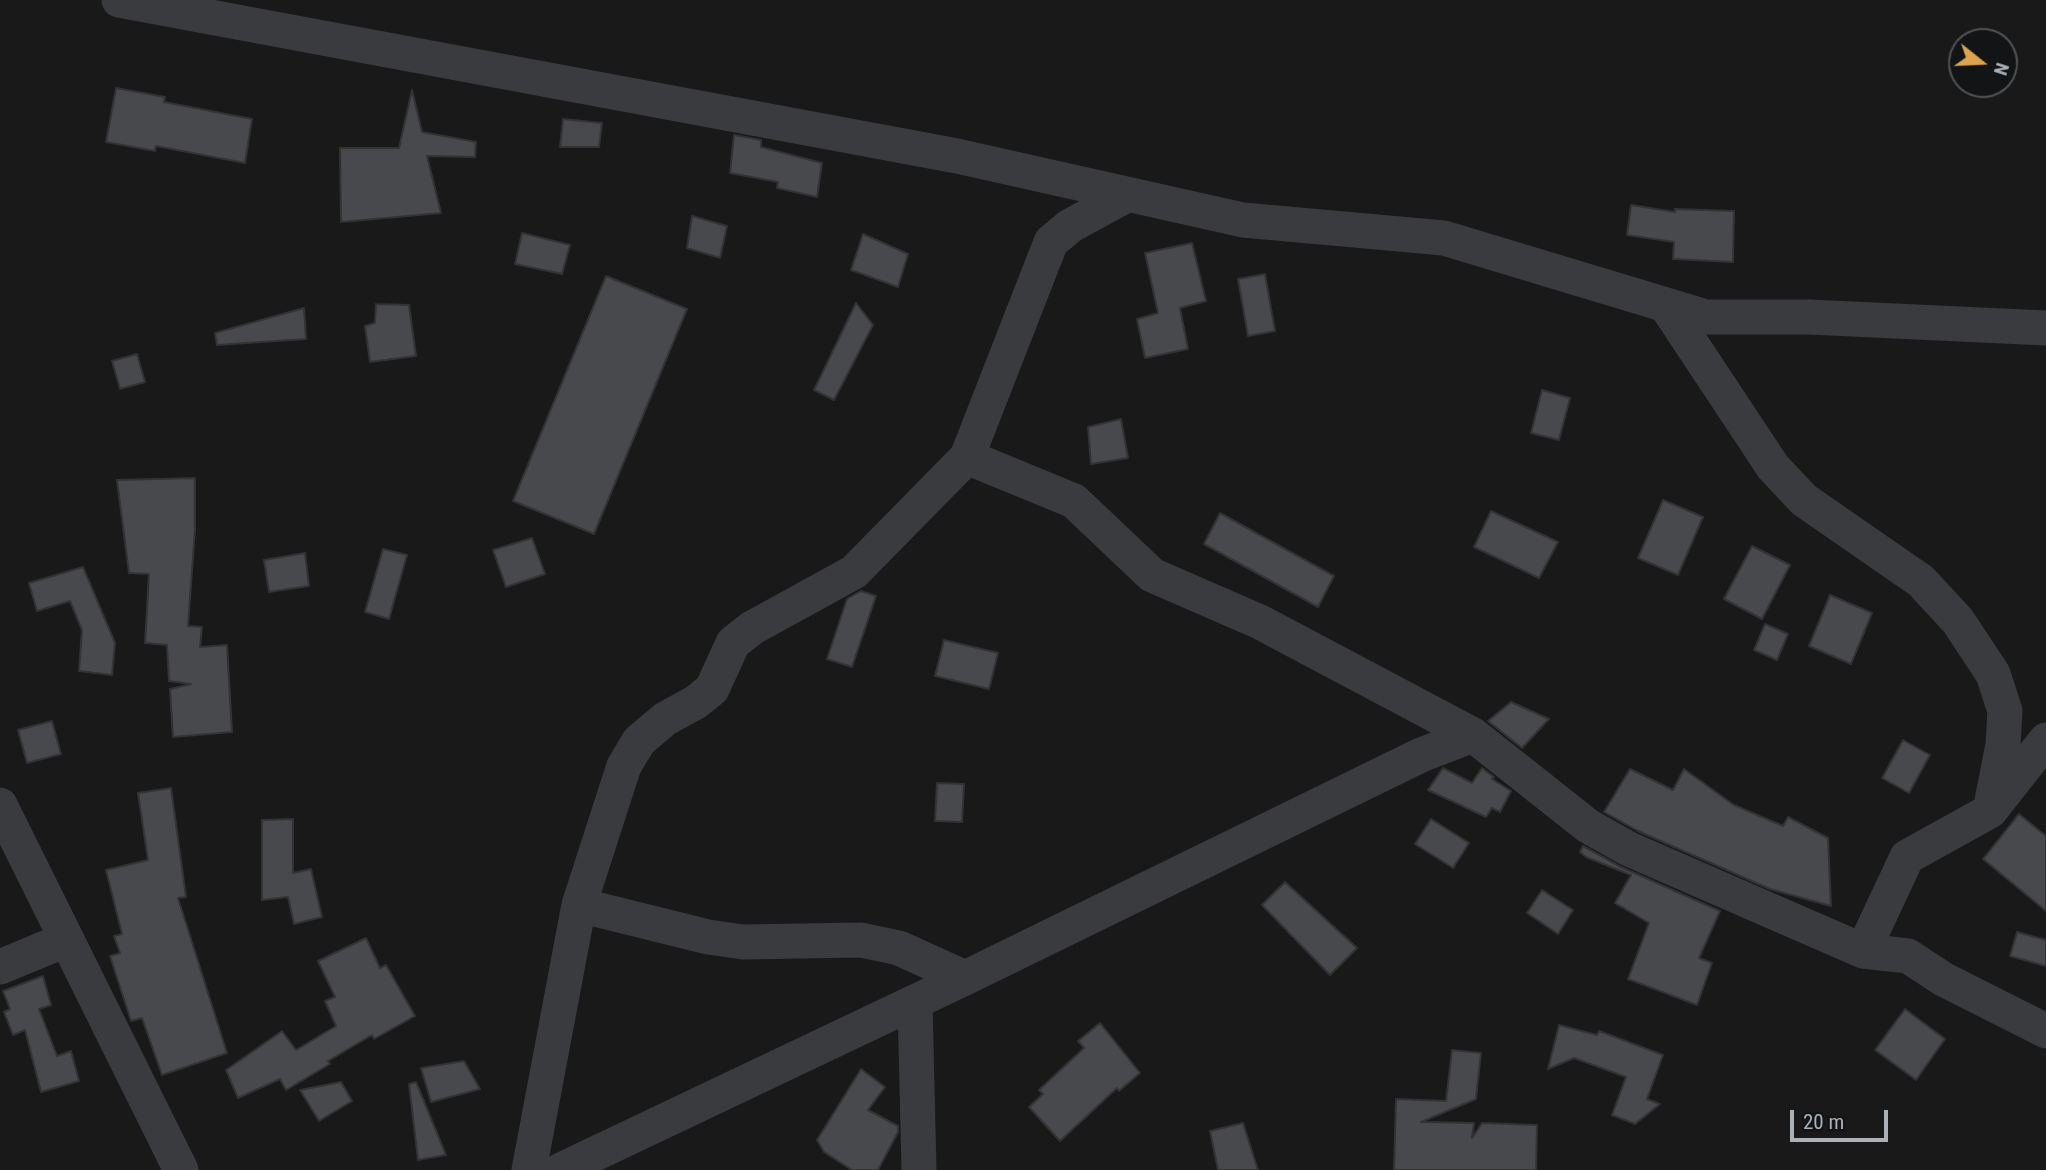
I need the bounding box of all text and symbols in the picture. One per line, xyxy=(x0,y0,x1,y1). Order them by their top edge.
north arrow xyxy=(1948,28,2018,98)
text: N xyxy=(1989,60,2014,78)
scale bar xyxy=(1794,1096,1892,1140)
text: 20 m xyxy=(1803,1110,1844,1134)

